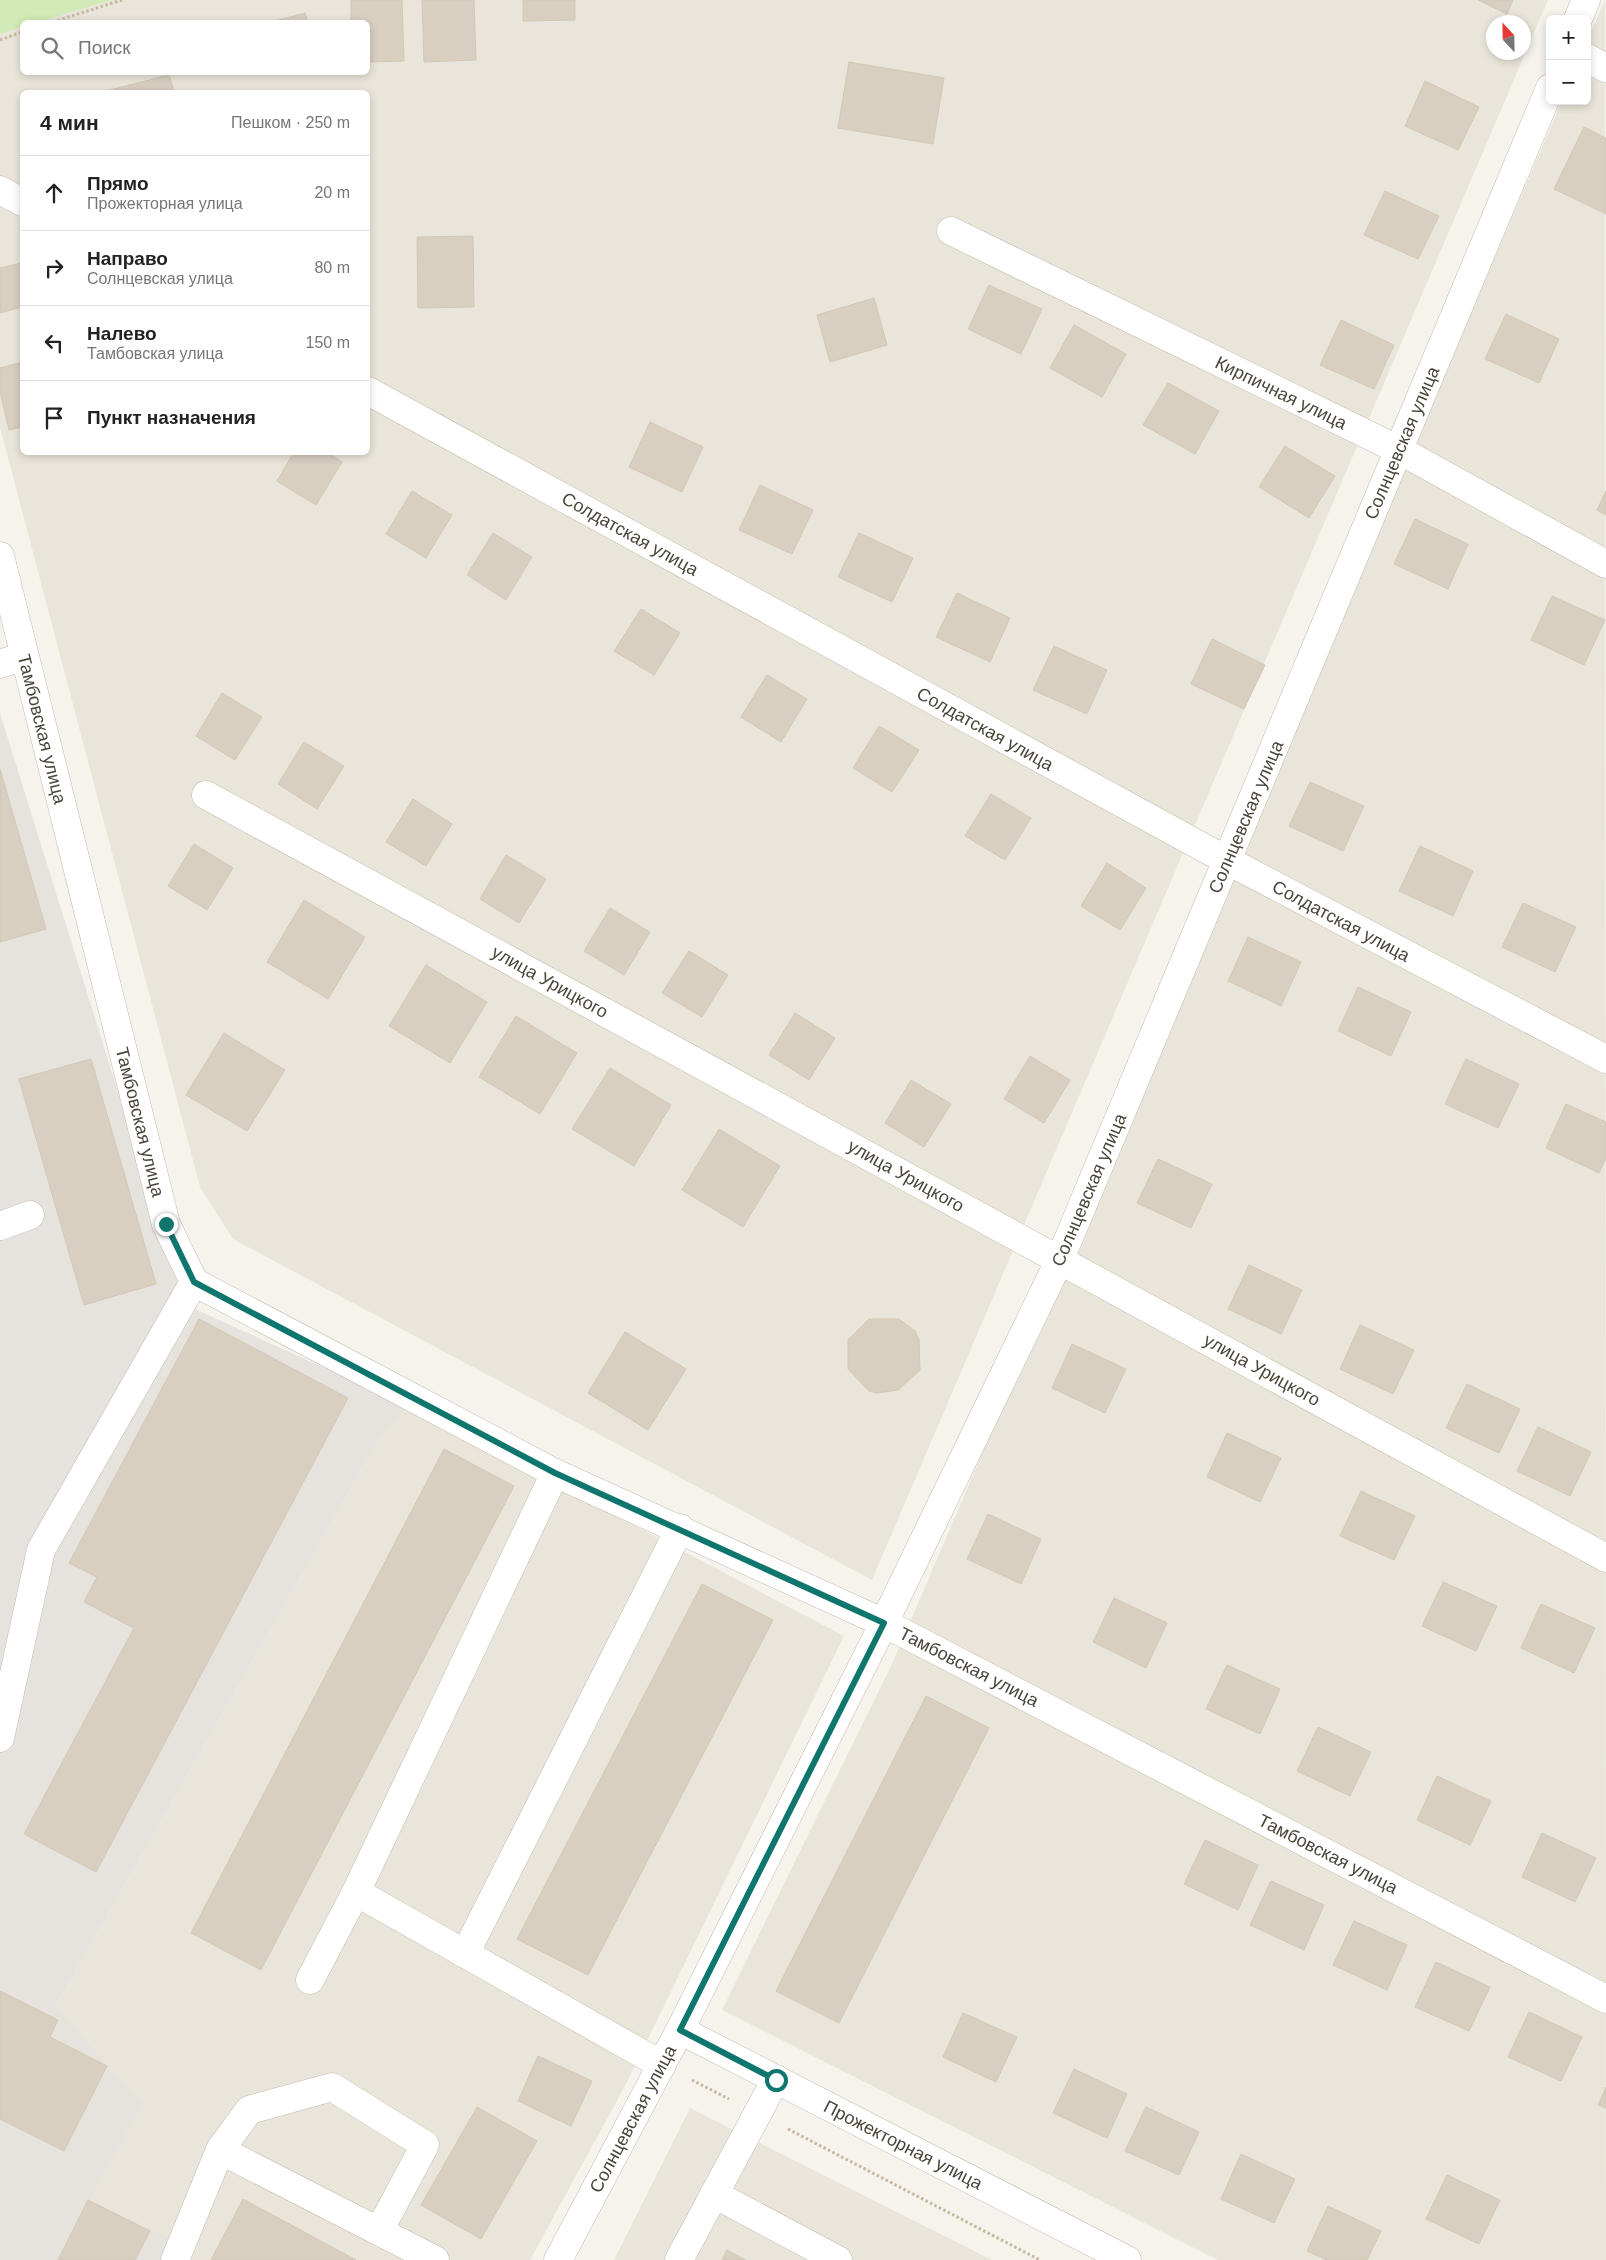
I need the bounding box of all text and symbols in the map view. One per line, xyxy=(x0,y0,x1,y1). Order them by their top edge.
north arrow xyxy=(1486,15,1531,60)
map controls xyxy=(1546,15,1591,105)
button: + xyxy=(1546,15,1591,60)
search box xyxy=(20,20,370,75)
icon: search xyxy=(38,34,66,62)
text: Поиск xyxy=(78,37,131,58)
button: − xyxy=(1546,60,1591,105)
text: 4 мин xyxy=(40,111,99,134)
text: Пешком · 250 m xyxy=(231,114,350,131)
text: Прямо xyxy=(87,173,149,194)
icon: ahead xyxy=(40,179,68,207)
text: 20 m xyxy=(314,184,350,201)
text: Прожекторная улица xyxy=(87,195,243,212)
text: Направо xyxy=(87,248,168,269)
icon: right xyxy=(40,254,68,282)
text: 80 m xyxy=(314,259,350,276)
text: Солнцевская улица xyxy=(87,270,233,287)
text: Налево xyxy=(87,323,157,344)
icon: left xyxy=(40,329,68,357)
text: 150 m xyxy=(306,334,350,351)
text: Тамбовская улица xyxy=(87,345,224,362)
street label: Кирпичная улица xyxy=(1212,352,1351,434)
street label: Солнцевская улица xyxy=(1361,363,1444,522)
icon: arrive xyxy=(40,404,68,432)
text: Пункт назначения xyxy=(87,407,256,428)
street label: Солдатская улица xyxy=(558,488,703,580)
street label: Тамбовская улица xyxy=(14,652,71,807)
street label: Солдатская улица xyxy=(913,683,1058,775)
street label: Солнцевская улица xyxy=(1205,737,1288,896)
street label: Солдатская улица xyxy=(1269,876,1414,966)
street label: улица Урицкого xyxy=(488,942,612,1022)
street label: Тамбовская улица xyxy=(112,1045,169,1200)
street label: Солнцевская улица xyxy=(1048,1110,1131,1269)
street label: улица Урицкого xyxy=(844,1136,968,1216)
route end xyxy=(155,1213,178,1236)
street label: улица Урицкого xyxy=(1200,1330,1324,1410)
street label: Тамбовская улица xyxy=(896,1623,1043,1711)
street label: Тамбовская улица xyxy=(1255,1810,1402,1898)
street label: Солнцевская улица xyxy=(586,2041,681,2196)
route start xyxy=(765,2069,788,2092)
street label: Прожекторная улица xyxy=(820,2096,986,2194)

